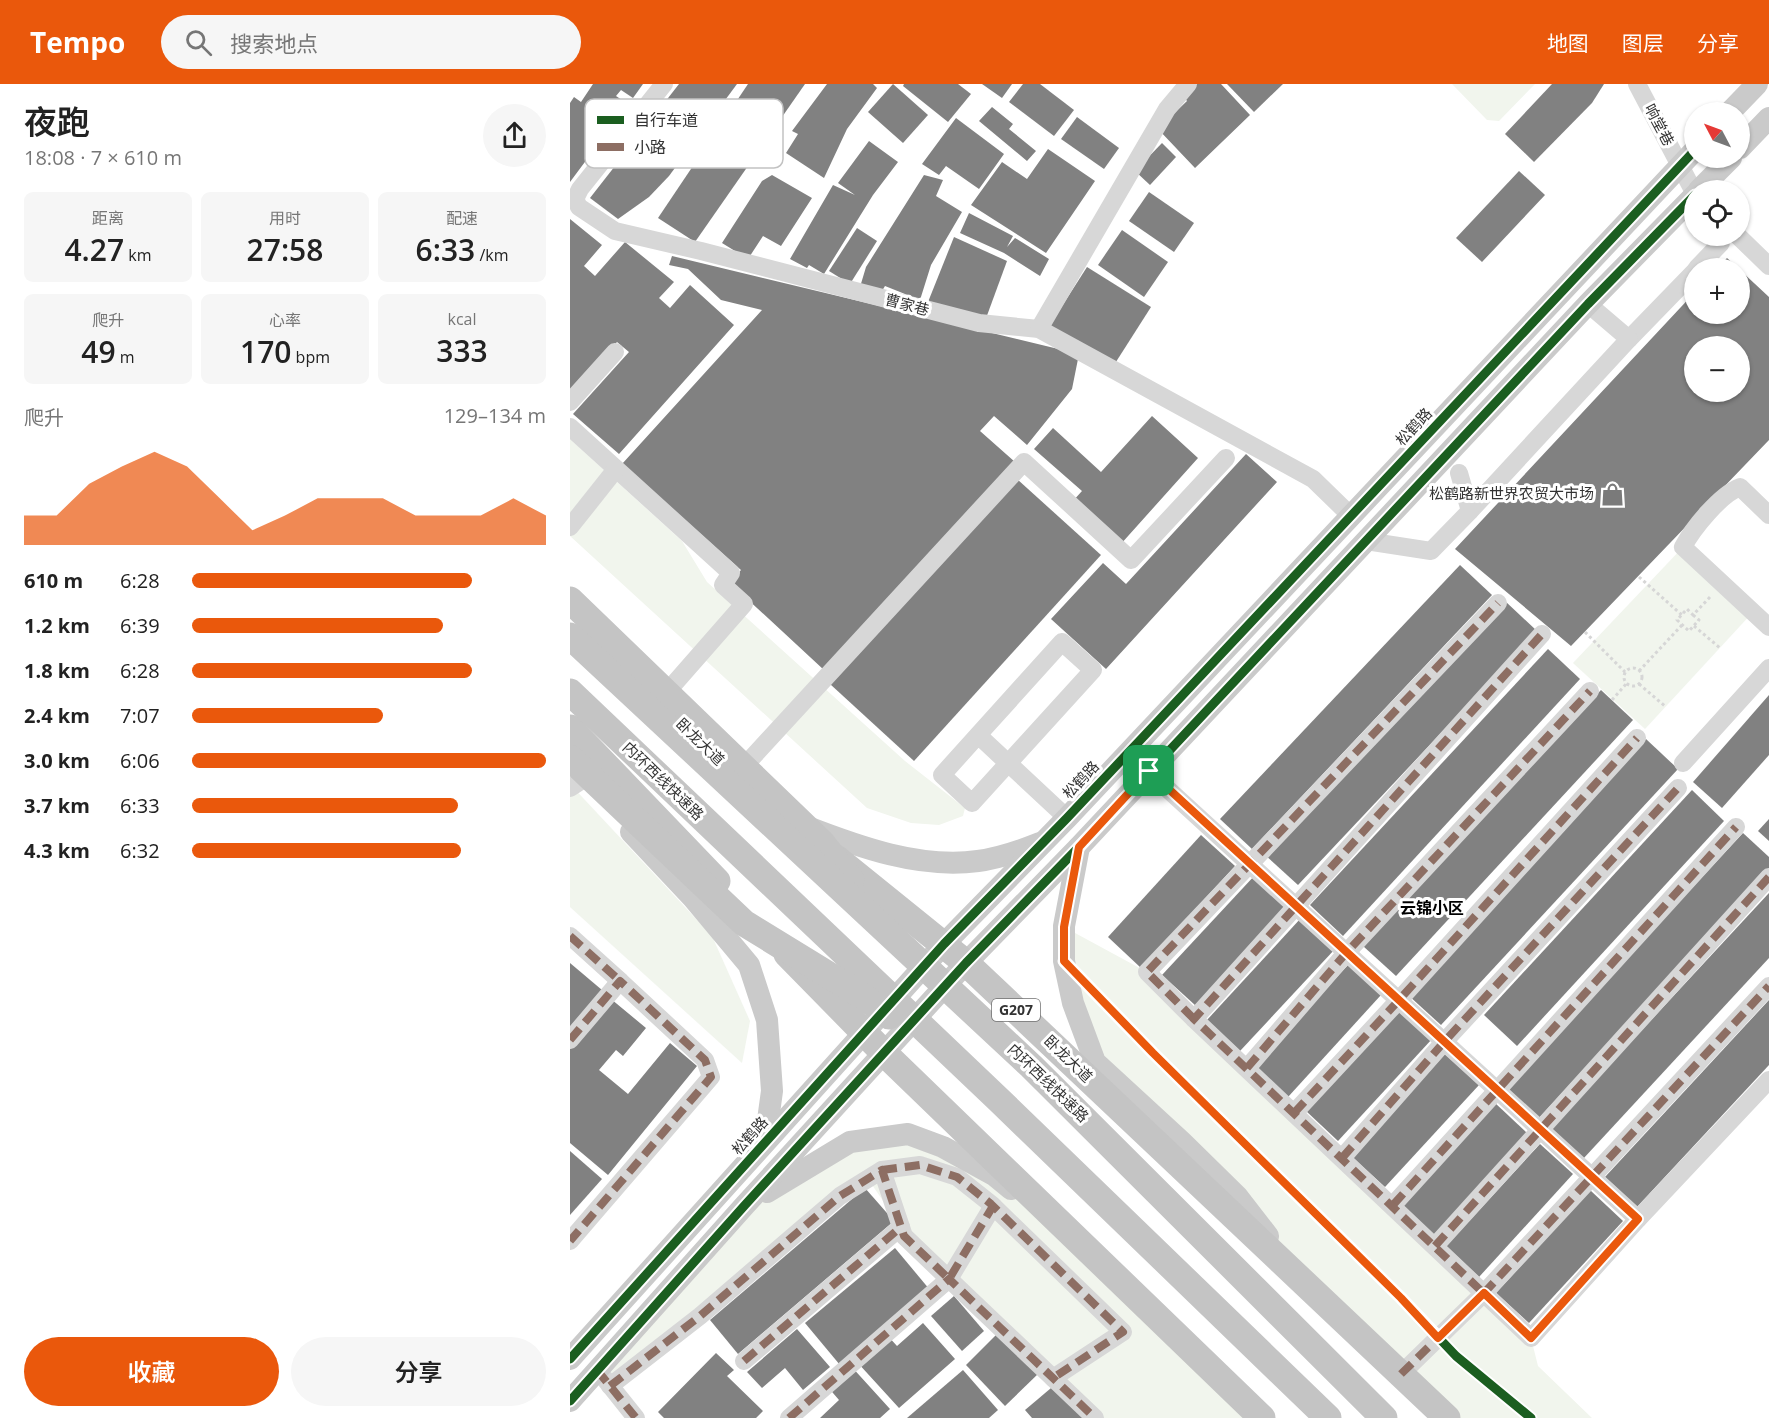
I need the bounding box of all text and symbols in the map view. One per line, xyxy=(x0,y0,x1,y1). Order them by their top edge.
search box xyxy=(161,15,581,69)
text: Tempo xyxy=(30,23,125,61)
icon: search xyxy=(182,26,215,59)
text: 搜索地点 xyxy=(230,28,318,58)
text: 地图 xyxy=(1547,29,1589,57)
text: 图层 xyxy=(1622,29,1664,57)
text: 分享 xyxy=(1697,29,1739,57)
text: 夜跑 xyxy=(24,99,90,144)
legend xyxy=(585,99,783,168)
street label: 响堂巷 xyxy=(1640,100,1679,149)
north arrow xyxy=(1684,102,1750,168)
map controls xyxy=(1684,102,1750,402)
button: share xyxy=(483,104,546,167)
text: 自行车道 xyxy=(634,109,698,131)
text: 小路 xyxy=(634,136,666,158)
text: 18:08 · 7 × 610 m xyxy=(24,144,182,171)
button: locate xyxy=(1684,180,1750,246)
text: 距离 xyxy=(92,207,124,229)
text: 用时 xyxy=(269,207,301,229)
text: 配速 xyxy=(446,207,478,229)
text: 4.27 xyxy=(64,229,124,270)
text: 27:58 xyxy=(247,229,323,270)
text: 6:33 xyxy=(416,229,475,270)
text: km xyxy=(124,244,152,266)
text: /km xyxy=(475,244,508,266)
button: + xyxy=(1684,258,1750,324)
street label: 曹家巷 xyxy=(883,289,932,320)
text: kcal xyxy=(448,308,477,330)
text: 爬升 xyxy=(92,309,124,331)
text: 心率 xyxy=(269,309,301,331)
text: 333 xyxy=(436,330,488,371)
text: 49 xyxy=(81,331,116,372)
text: 170 xyxy=(240,331,291,372)
button: − xyxy=(1684,336,1750,402)
text: m xyxy=(116,346,135,368)
text: bpm xyxy=(291,346,330,368)
text: 129–134 m xyxy=(444,402,546,429)
street label: 松鹤路 xyxy=(1391,403,1436,450)
text: 爬升 xyxy=(24,404,64,431)
shop icon: 松鹤路新世界农贸大市场 xyxy=(1599,481,1625,507)
place label: 松鹤路新世界农贸大市场 xyxy=(1429,483,1594,503)
text: 610 m xyxy=(24,567,83,594)
text: 6:28 xyxy=(120,567,160,594)
text: 1.2 km xyxy=(24,612,90,639)
text: 6:39 xyxy=(120,612,160,639)
text: 1.8 km xyxy=(24,657,90,684)
text: 6:28 xyxy=(120,657,160,684)
text: 2.4 km xyxy=(24,702,90,729)
text: 7:07 xyxy=(120,702,160,729)
street label: 卧龙大道 xyxy=(672,713,729,769)
street label: 内环西线快速路 xyxy=(619,737,708,824)
pin xyxy=(1123,745,1174,796)
text: 3.0 km xyxy=(24,747,90,774)
text: 6:06 xyxy=(120,747,160,774)
icon: arrive xyxy=(1132,754,1165,787)
street label: 松鹤路 xyxy=(1058,756,1103,803)
text: 3.7 km xyxy=(24,792,90,819)
text: 6:33 xyxy=(120,792,160,819)
text: 4.3 km xyxy=(24,837,90,864)
text: 6:32 xyxy=(120,837,160,864)
district label: 云锦小区 xyxy=(1400,897,1464,919)
road number: G207 xyxy=(992,999,1040,1021)
street label: 卧龙大道 xyxy=(1040,1030,1097,1086)
street label: 内环西线快速路 xyxy=(1004,1039,1093,1126)
street label: 松鹤路 xyxy=(727,1112,772,1159)
button: 收藏 xyxy=(24,1337,279,1406)
button: 分享 xyxy=(291,1337,546,1406)

